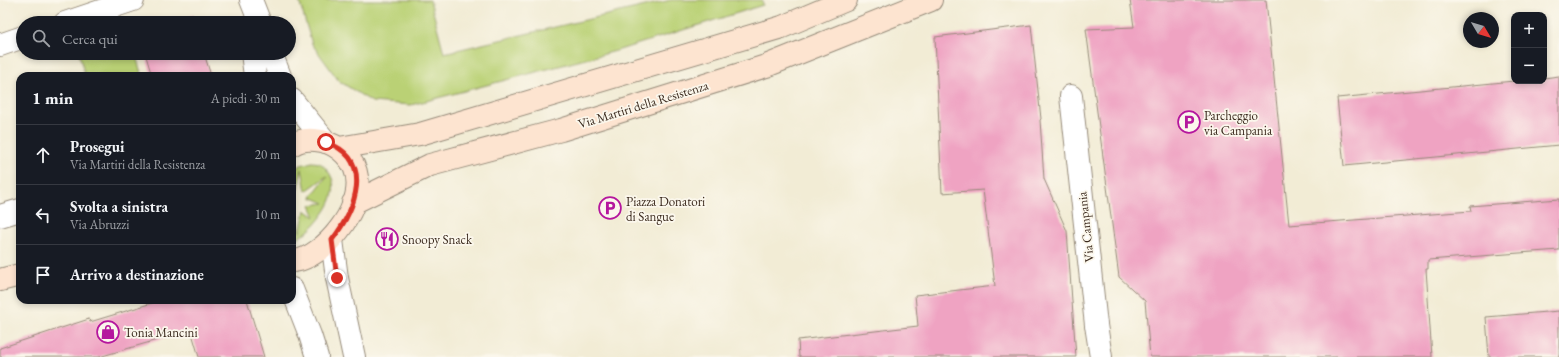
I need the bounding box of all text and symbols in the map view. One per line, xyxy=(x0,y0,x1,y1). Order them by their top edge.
north arrow xyxy=(1463,12,1499,48)
map controls xyxy=(1511,12,1547,84)
button: + xyxy=(1511,12,1547,48)
search box xyxy=(16,16,296,60)
icon: search xyxy=(30,27,52,49)
text: Cerca qui xyxy=(62,29,118,48)
button: − xyxy=(1511,48,1547,84)
street label: Via Martiri della Resistenza xyxy=(576,76,711,132)
text: 1 min xyxy=(32,87,73,109)
text: A piedi · 30 m xyxy=(211,90,280,107)
place label: Parcheggio via Campania xyxy=(1204,107,1273,139)
parking icon: Parcheggio via Campania xyxy=(1176,109,1202,135)
route start xyxy=(317,133,335,151)
text: Prosegui xyxy=(70,137,125,156)
icon: ahead xyxy=(32,144,54,166)
text: 20 m xyxy=(255,146,280,163)
text: Via Martiri della Resistenza xyxy=(70,156,206,173)
street label: Via Campania xyxy=(1073,190,1098,263)
place label: Piazza Donatori di Sangue xyxy=(626,193,705,225)
parking icon: Piazza Donatori di Sangue xyxy=(597,195,623,221)
text: Svolta a sinistra xyxy=(70,197,168,216)
icon: left xyxy=(32,204,54,226)
text: 10 m xyxy=(255,206,280,223)
text: Via Abruzzi xyxy=(70,216,129,233)
restaurant icon: Snoopy Snack xyxy=(374,226,400,252)
place label: Snoopy Snack xyxy=(402,231,473,248)
icon: arrive xyxy=(32,264,54,286)
text: Arrivo a destinazione xyxy=(70,265,204,284)
route end xyxy=(328,269,346,287)
shop icon: Tonia Mancini xyxy=(95,319,121,345)
place label: Tonia Mancini xyxy=(124,324,198,341)

